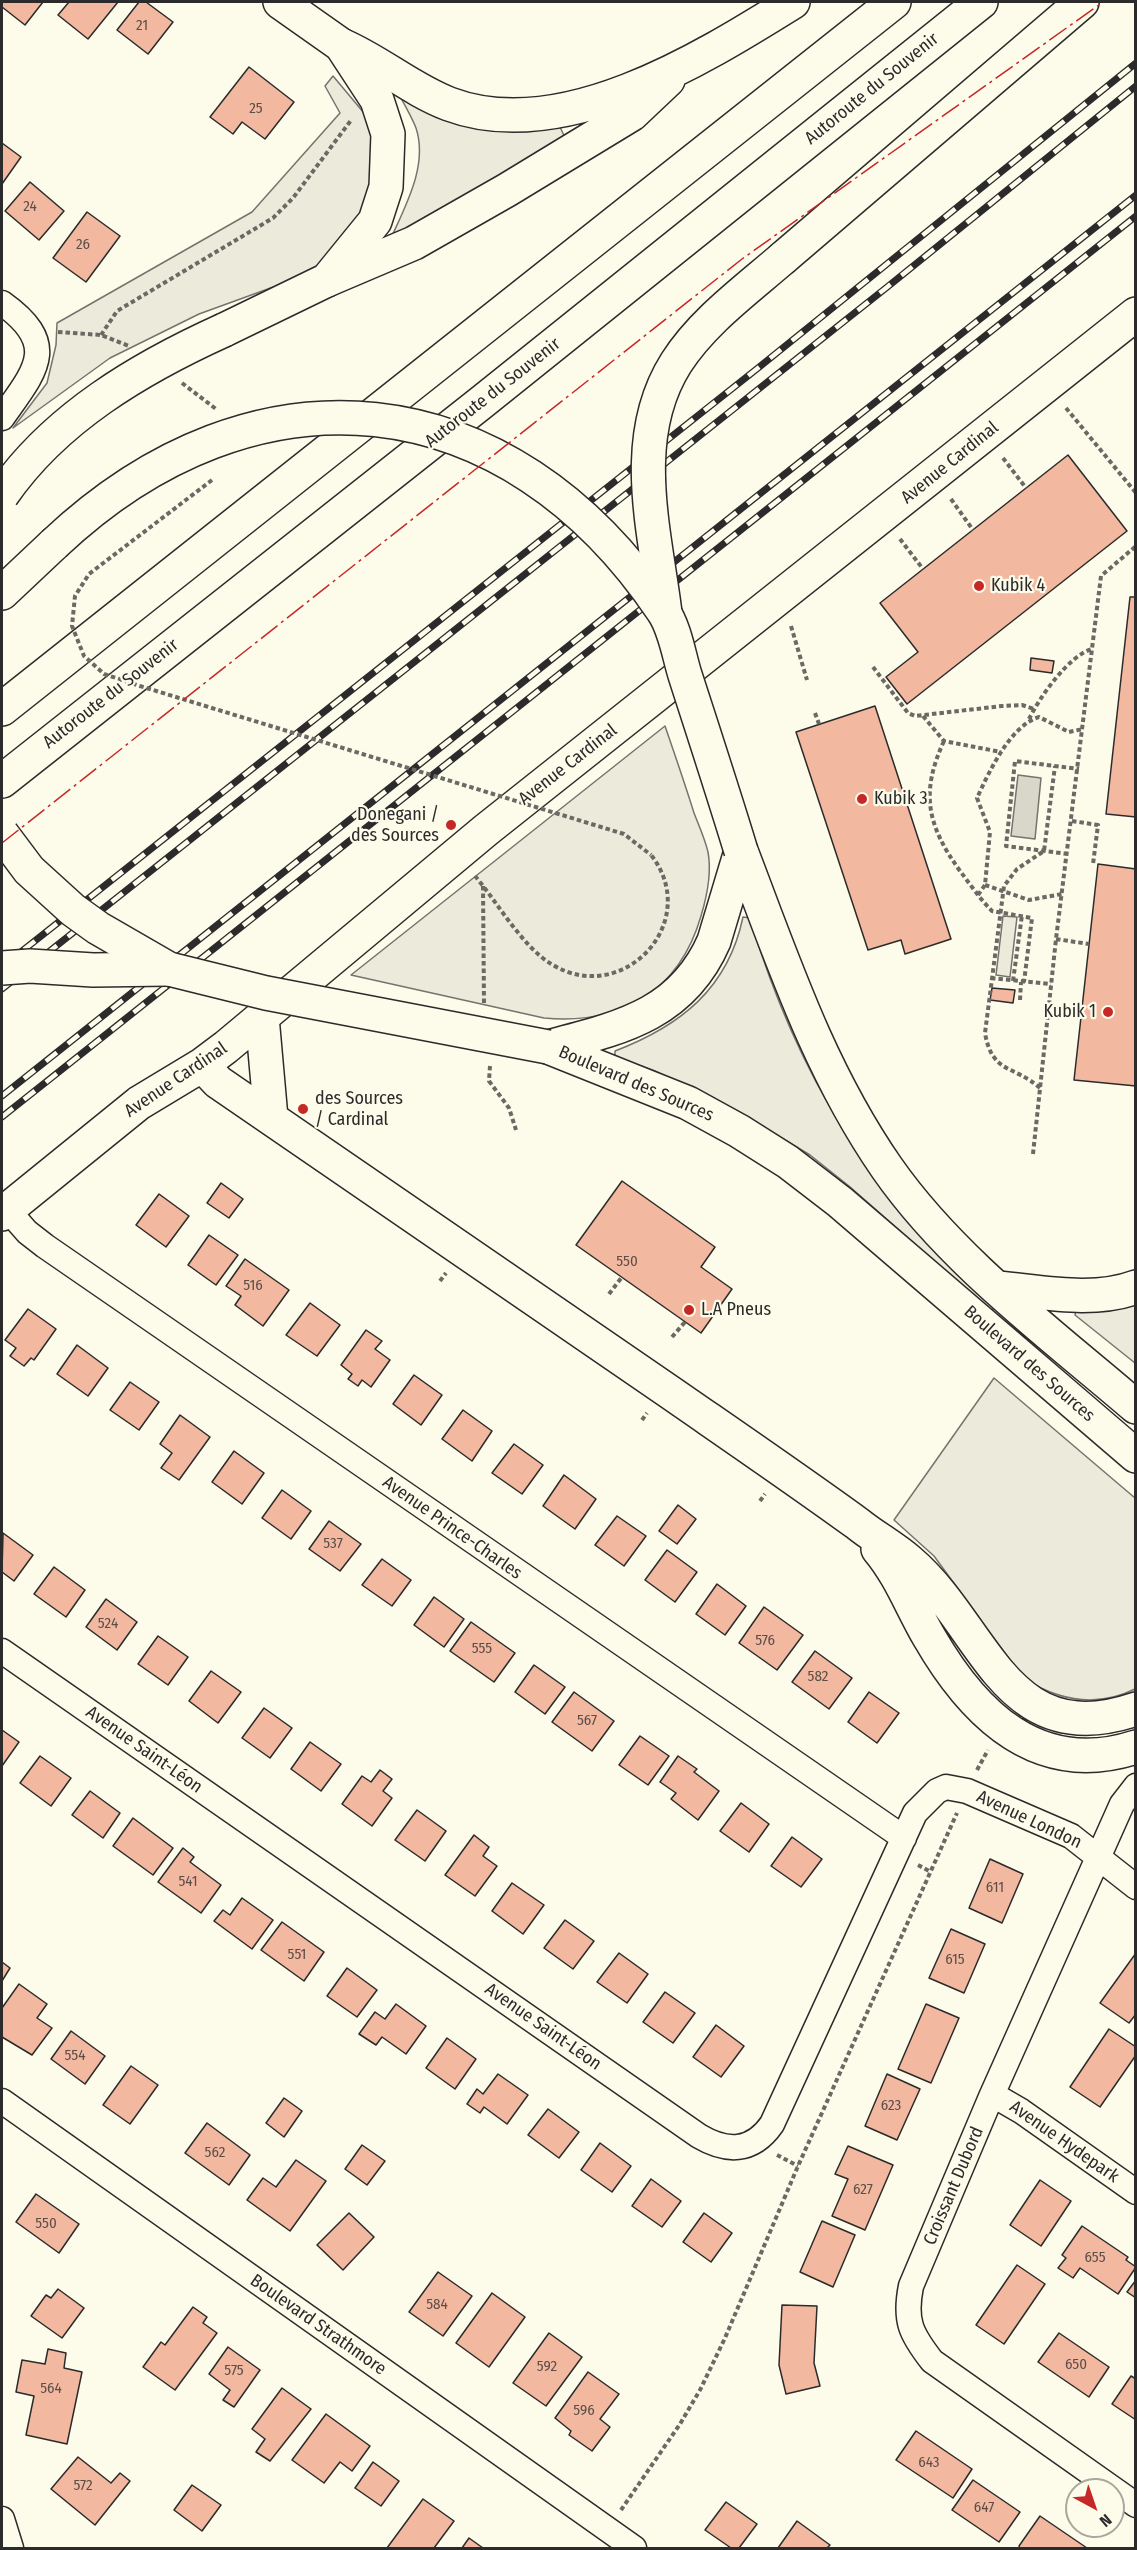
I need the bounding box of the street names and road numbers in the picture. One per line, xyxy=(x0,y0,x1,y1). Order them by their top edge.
street label: Autoroute du Souvenir xyxy=(801,28,943,150)
street label: Autoroute du Souvenir xyxy=(421,334,565,452)
street label: Avenue Cardinal xyxy=(897,417,1003,509)
street label: Autoroute du Souvenir xyxy=(39,635,183,753)
street label: Avenue Cardinal xyxy=(514,720,622,810)
street label: Avenue Cardinal xyxy=(121,1038,231,1122)
street label: Boulevard des Sources xyxy=(555,1042,717,1126)
street label: Boulevard des Sources xyxy=(959,1301,1099,1427)
street label: Avenue Prince-Charles xyxy=(378,1472,526,1584)
street label: Avenue Saint-Léon xyxy=(82,1702,206,1798)
street label: Avenue London xyxy=(973,1786,1085,1854)
street label: Avenue Saint-Léon xyxy=(481,1979,605,2075)
street label: Avenue Hydepark xyxy=(1005,2096,1123,2188)
street label: Croissant Dubord xyxy=(919,2124,989,2248)
street label: Boulevard Strathmore xyxy=(246,2270,390,2380)

